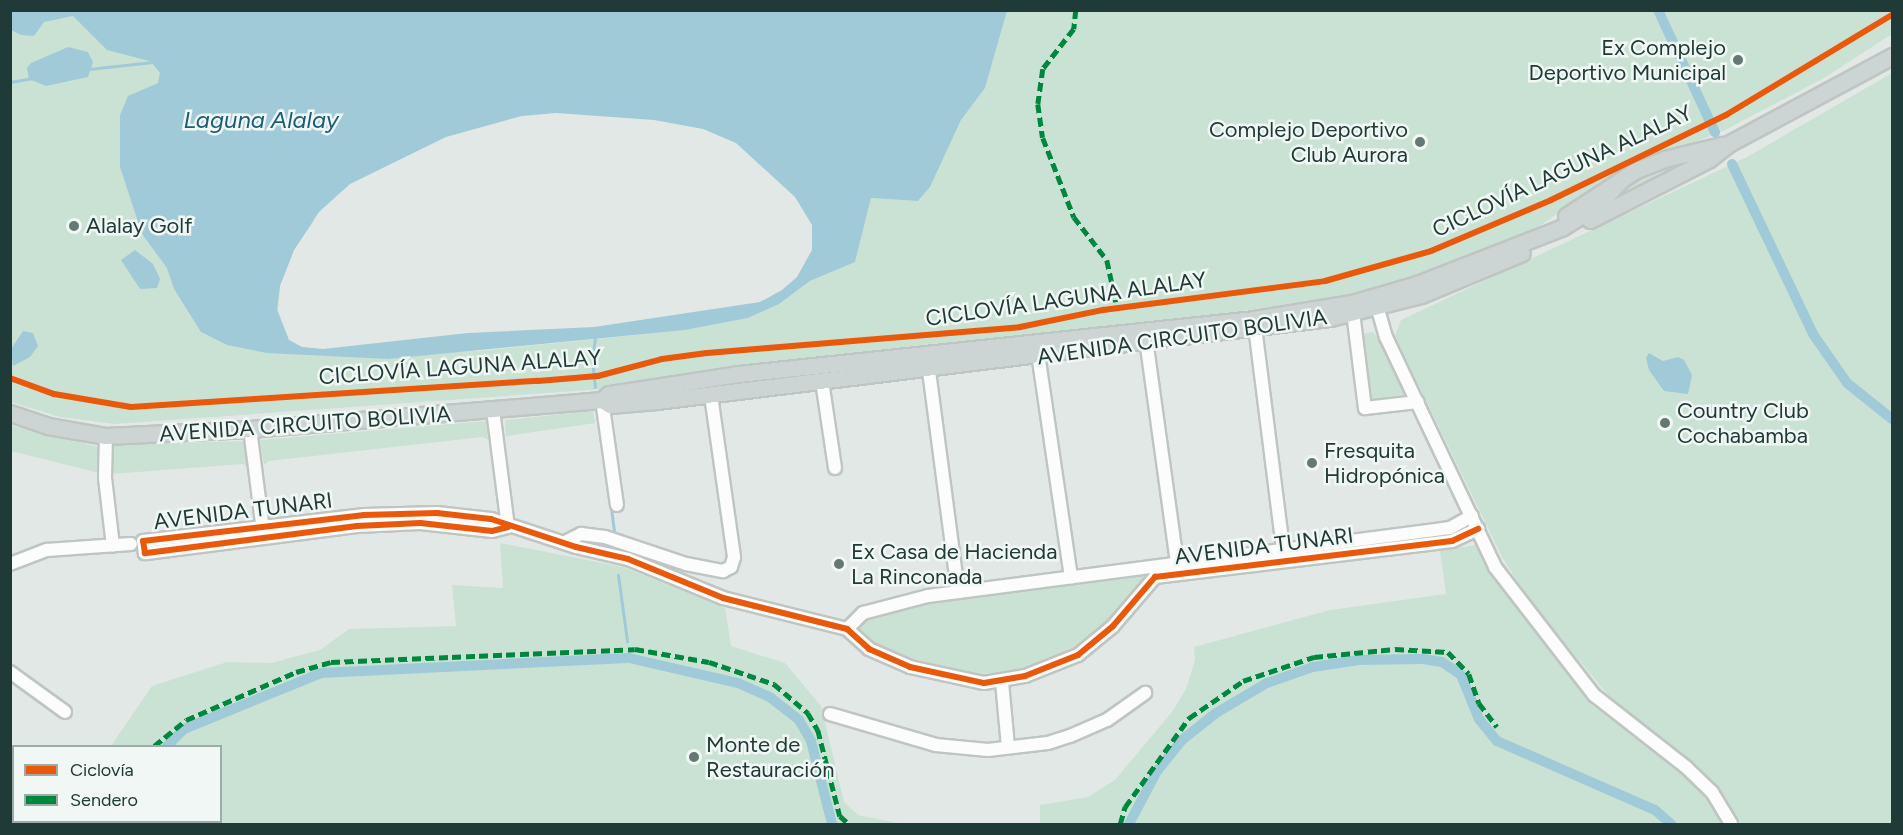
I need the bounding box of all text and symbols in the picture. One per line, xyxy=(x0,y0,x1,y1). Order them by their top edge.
place label: Ex Complejo Deportivo Municipal xyxy=(1529,34,1726,86)
marker: Ex Complejo Deportivo Municipal xyxy=(1731,53,1745,67)
street label: CICLOVÍA LAGUNA ALALAY xyxy=(1428,99,1696,243)
water label: Laguna Alalay xyxy=(183,106,339,134)
place label: Complejo Deportivo Club Aurora xyxy=(1209,116,1408,168)
marker: Complejo Deportivo Club Aurora xyxy=(1413,135,1427,149)
place label: Alalay Golf xyxy=(86,213,192,239)
marker: Alalay Golf xyxy=(67,219,81,233)
street label: CICLOVÍA LAGUNA ALALAY xyxy=(924,266,1208,332)
street label: AVENIDA CIRCUITO BOLIVIA xyxy=(1035,304,1329,370)
street label: CICLOVÍA LAGUNA ALALAY xyxy=(318,344,602,390)
place label: Country Club Cochabamba xyxy=(1677,397,1809,448)
street label: AVENIDA CIRCUITO BOLIVIA xyxy=(158,401,452,447)
marker: Country Club Cochabamba xyxy=(1658,416,1672,430)
place label: Fresquita Hidropónica xyxy=(1324,437,1445,488)
marker: Fresquita Hidropónica xyxy=(1305,456,1319,470)
street label: AVENIDA TUNARI xyxy=(152,487,334,535)
street label: AVENIDA TUNARI xyxy=(1173,522,1355,570)
place label: Ex Casa de Hacienda La Rinconada xyxy=(851,538,1057,590)
marker: Ex Casa de Hacienda La Rinconada xyxy=(832,557,846,571)
place label: Monte de Restauración xyxy=(706,731,834,782)
legend xyxy=(12,745,222,823)
marker: Monte de Restauración xyxy=(687,750,701,764)
text: Ciclovía xyxy=(70,759,134,781)
text: Sendero xyxy=(70,789,138,811)

